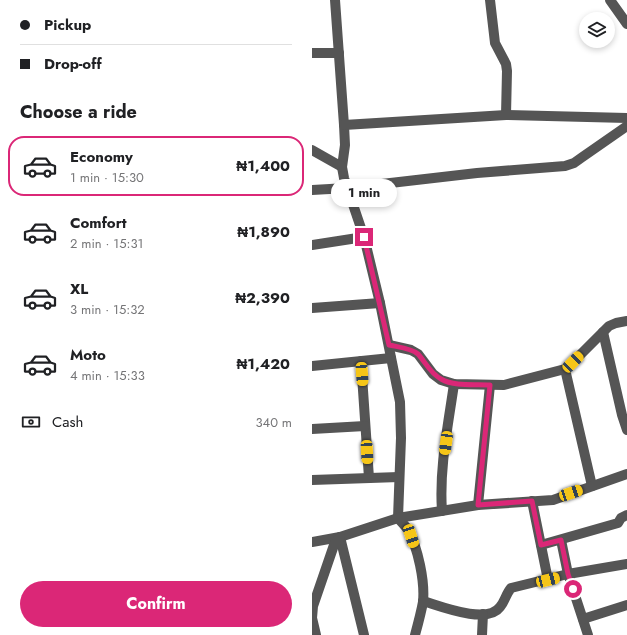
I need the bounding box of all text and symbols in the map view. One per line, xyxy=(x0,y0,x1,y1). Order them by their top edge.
map controls xyxy=(579,12,615,48)
button: layers xyxy=(579,12,615,48)
text: Pickup xyxy=(44,14,91,36)
text: Drop-off xyxy=(44,53,102,75)
text: Choose a ride xyxy=(20,99,137,125)
text: Economy xyxy=(70,146,133,168)
icon: car xyxy=(22,148,58,184)
text: ₦1,400 xyxy=(236,155,290,177)
text: 1 min · 15:30 xyxy=(70,168,144,187)
callout: 1 min xyxy=(331,179,397,207)
text: 1 min xyxy=(348,183,380,202)
text: Comfort xyxy=(70,212,127,234)
icon: car xyxy=(22,214,58,250)
text: ₦1,890 xyxy=(237,221,290,243)
route end xyxy=(355,228,373,246)
text: 2 min · 15:31 xyxy=(70,234,143,253)
text: XL xyxy=(70,278,88,300)
icon: car xyxy=(22,280,58,316)
text: ₦2,390 xyxy=(235,287,290,309)
text: 3 min · 15:32 xyxy=(70,300,145,319)
text: Moto xyxy=(70,344,106,366)
icon: car xyxy=(22,346,58,382)
car xyxy=(560,349,586,375)
text: ₦1,420 xyxy=(236,353,290,375)
car xyxy=(355,362,369,386)
text: 4 min · 15:33 xyxy=(70,366,145,385)
icon: cash xyxy=(20,411,42,433)
text: Cash xyxy=(52,411,83,433)
text: 340 m xyxy=(255,413,292,432)
car xyxy=(438,430,454,456)
car xyxy=(360,440,374,464)
car xyxy=(558,483,584,503)
car xyxy=(402,523,420,549)
car xyxy=(535,571,561,589)
route start xyxy=(564,580,582,598)
button: Confirm xyxy=(20,581,292,627)

